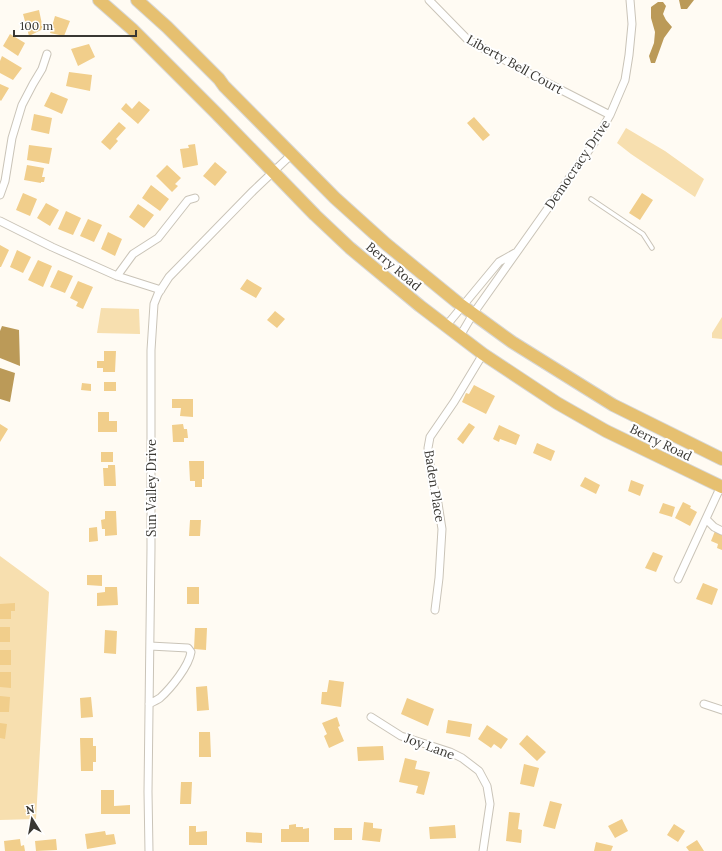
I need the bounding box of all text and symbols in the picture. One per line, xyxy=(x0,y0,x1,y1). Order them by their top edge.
scale bar xyxy=(14,12,136,38)
text: 100 m xyxy=(20,18,53,33)
street label: Liberty Bell Court xyxy=(464,31,566,98)
street label: Democracy Drive xyxy=(541,116,614,212)
street label: Berry Road xyxy=(363,238,425,295)
street label: Berry Road xyxy=(627,420,695,465)
street label: Sun Valley Drive xyxy=(143,439,160,537)
street label: Baden Place xyxy=(420,449,449,523)
street label: Joy Lane xyxy=(402,729,457,763)
north arrow xyxy=(12,799,52,839)
text: N xyxy=(25,801,36,817)

